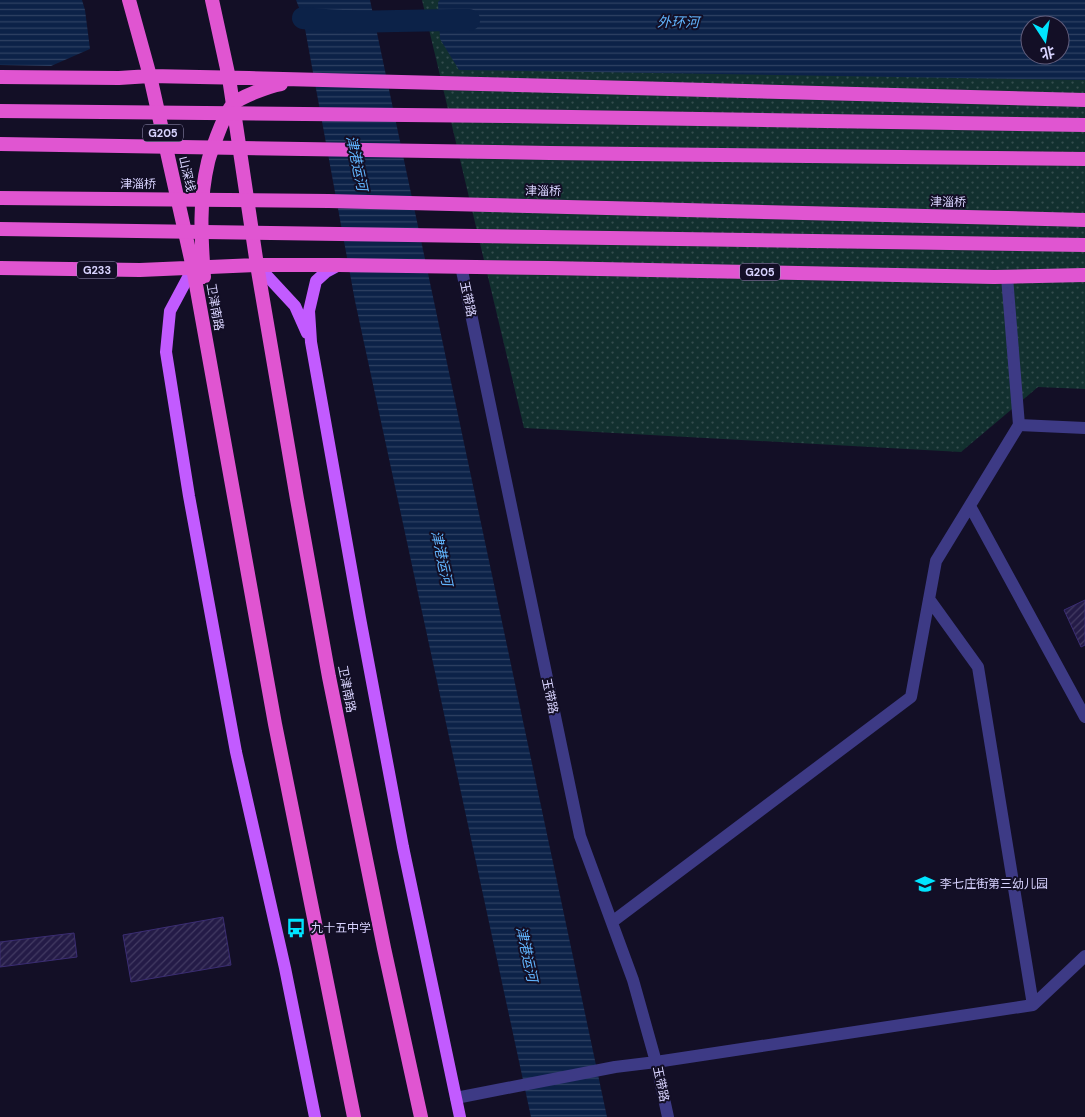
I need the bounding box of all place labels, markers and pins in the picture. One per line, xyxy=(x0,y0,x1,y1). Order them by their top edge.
school or university icon: 李七庄街第三幼儿园 xyxy=(914,873,936,895)
place label: 李七庄街第三幼儿园 xyxy=(940,876,1048,892)
bus stop icon: 九十五中学 xyxy=(285,917,307,939)
place label: 九十五中学 xyxy=(311,920,371,936)

